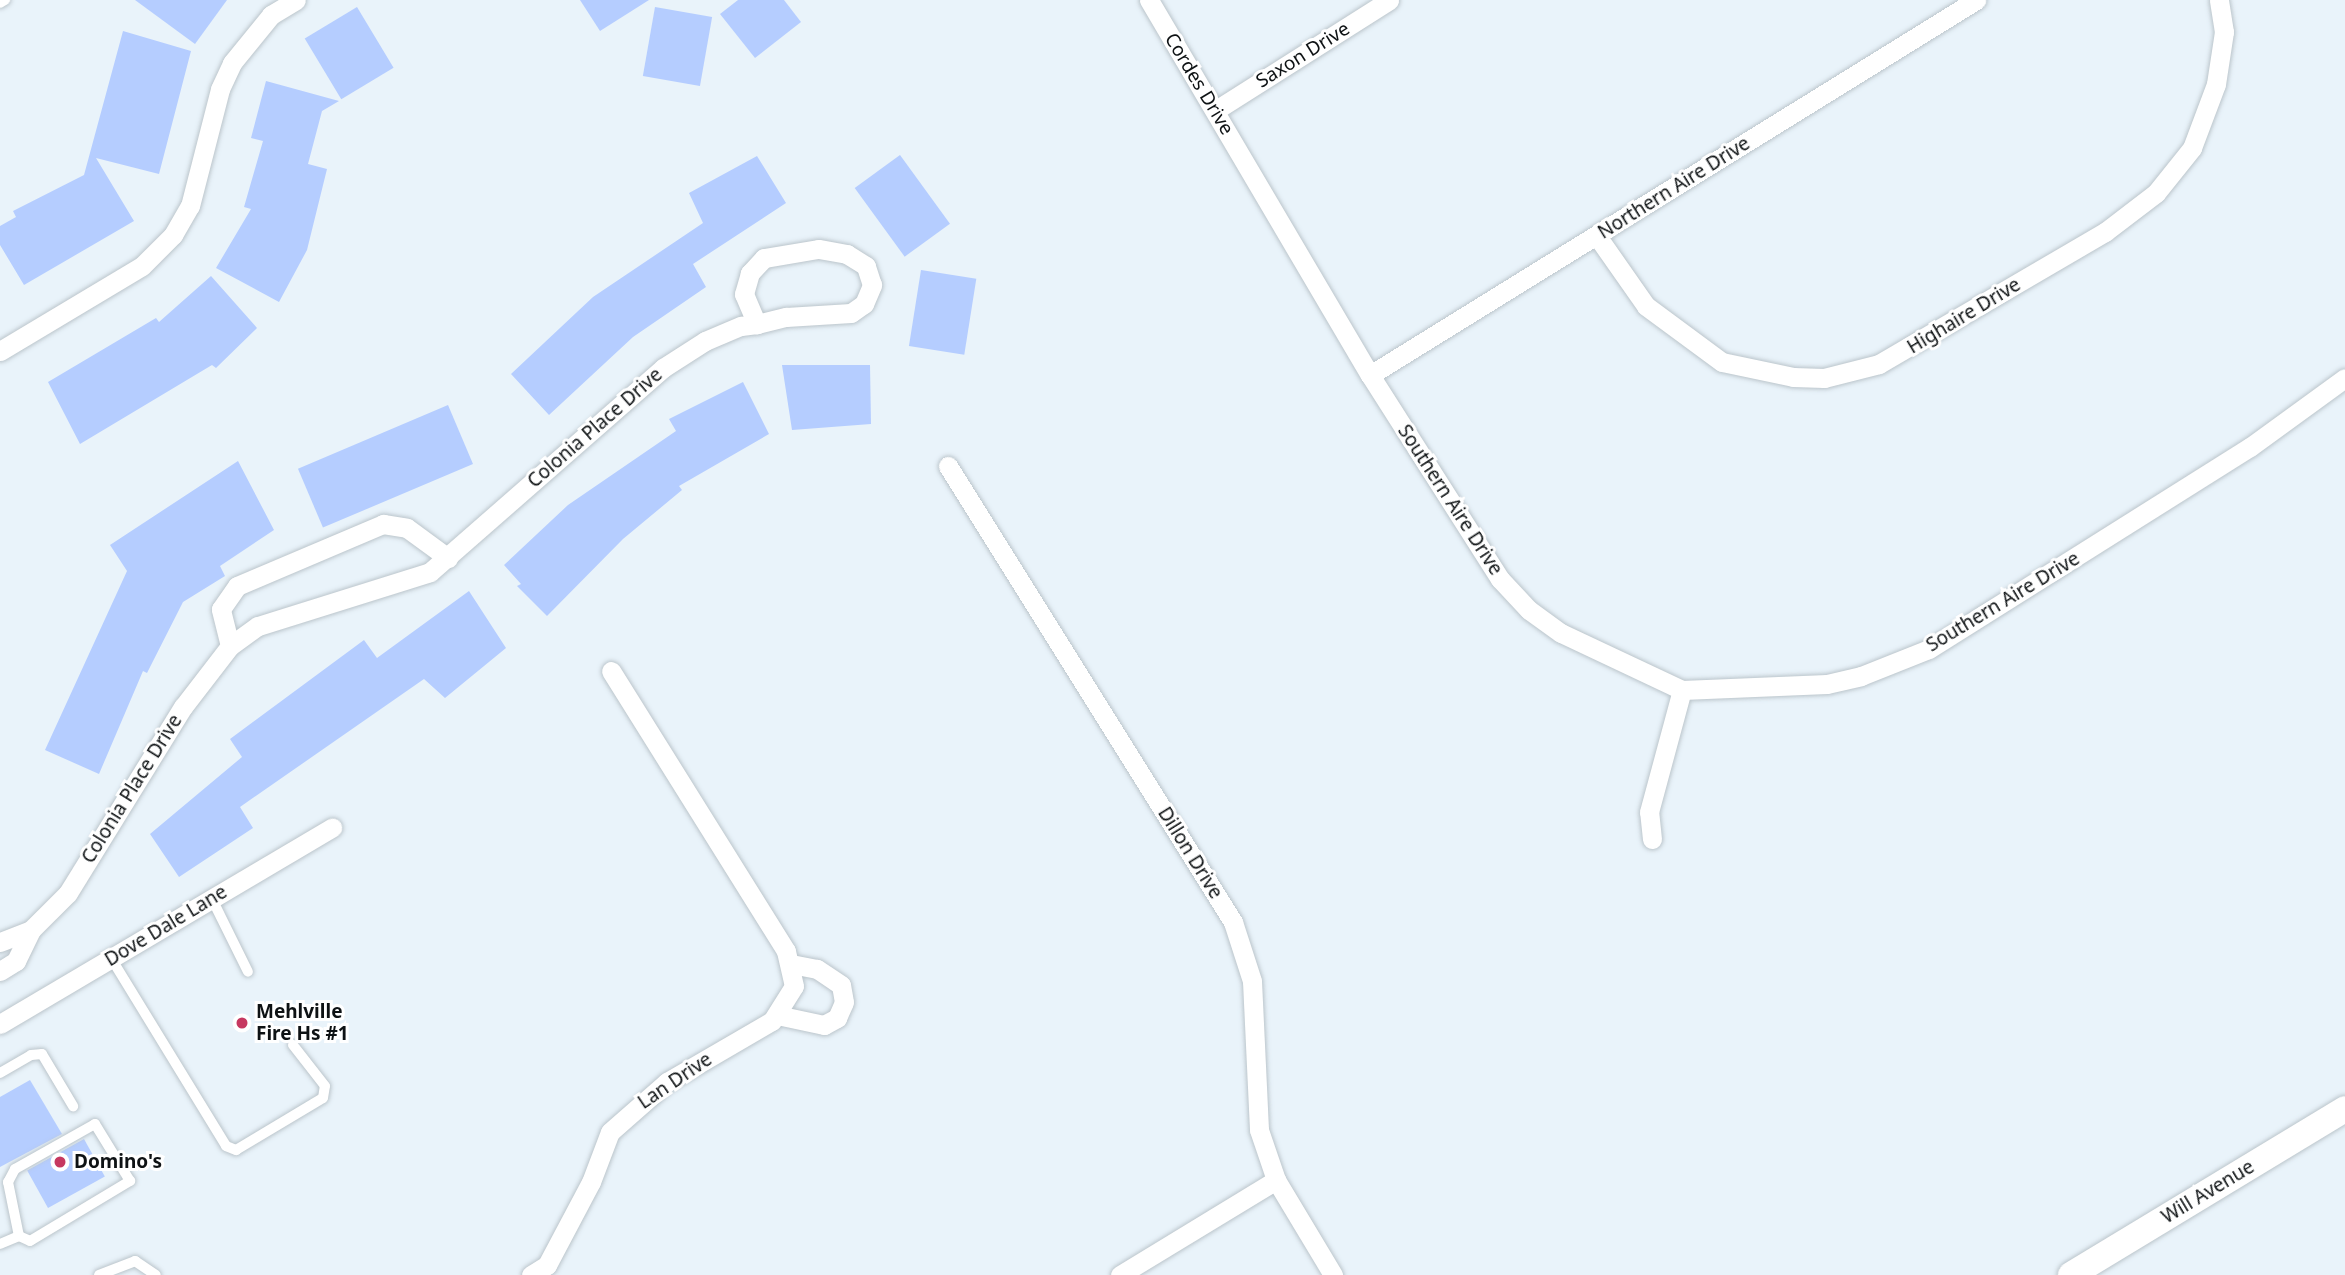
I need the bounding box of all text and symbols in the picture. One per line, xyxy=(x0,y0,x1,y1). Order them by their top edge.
street label: Saxon Drive xyxy=(1252,17,1354,93)
street label: Cordes Drive xyxy=(1160,29,1238,139)
street label: Northern Aire Drive xyxy=(1594,132,1754,244)
street label: Highaire Drive xyxy=(1903,273,2025,359)
street label: Colonia Place Drive xyxy=(523,363,667,493)
street label: Southern Aire Drive xyxy=(1393,421,1507,579)
street label: Southern Aire Drive xyxy=(1922,547,2084,657)
street label: Colonia Place Drive xyxy=(77,710,187,868)
street label: Dillon Drive xyxy=(1153,803,1227,903)
street label: Dove Dale Lane xyxy=(101,881,231,971)
place label: Mehlville Fire Hs #1 xyxy=(256,1001,349,1045)
marker: Mehlville Fire Hs #1 xyxy=(234,1015,250,1031)
street label: Lan Drive xyxy=(634,1048,716,1114)
place label: Domino's xyxy=(74,1151,162,1173)
marker: Domino's xyxy=(52,1154,68,1170)
street label: Will Avenue xyxy=(2158,1155,2258,1229)

